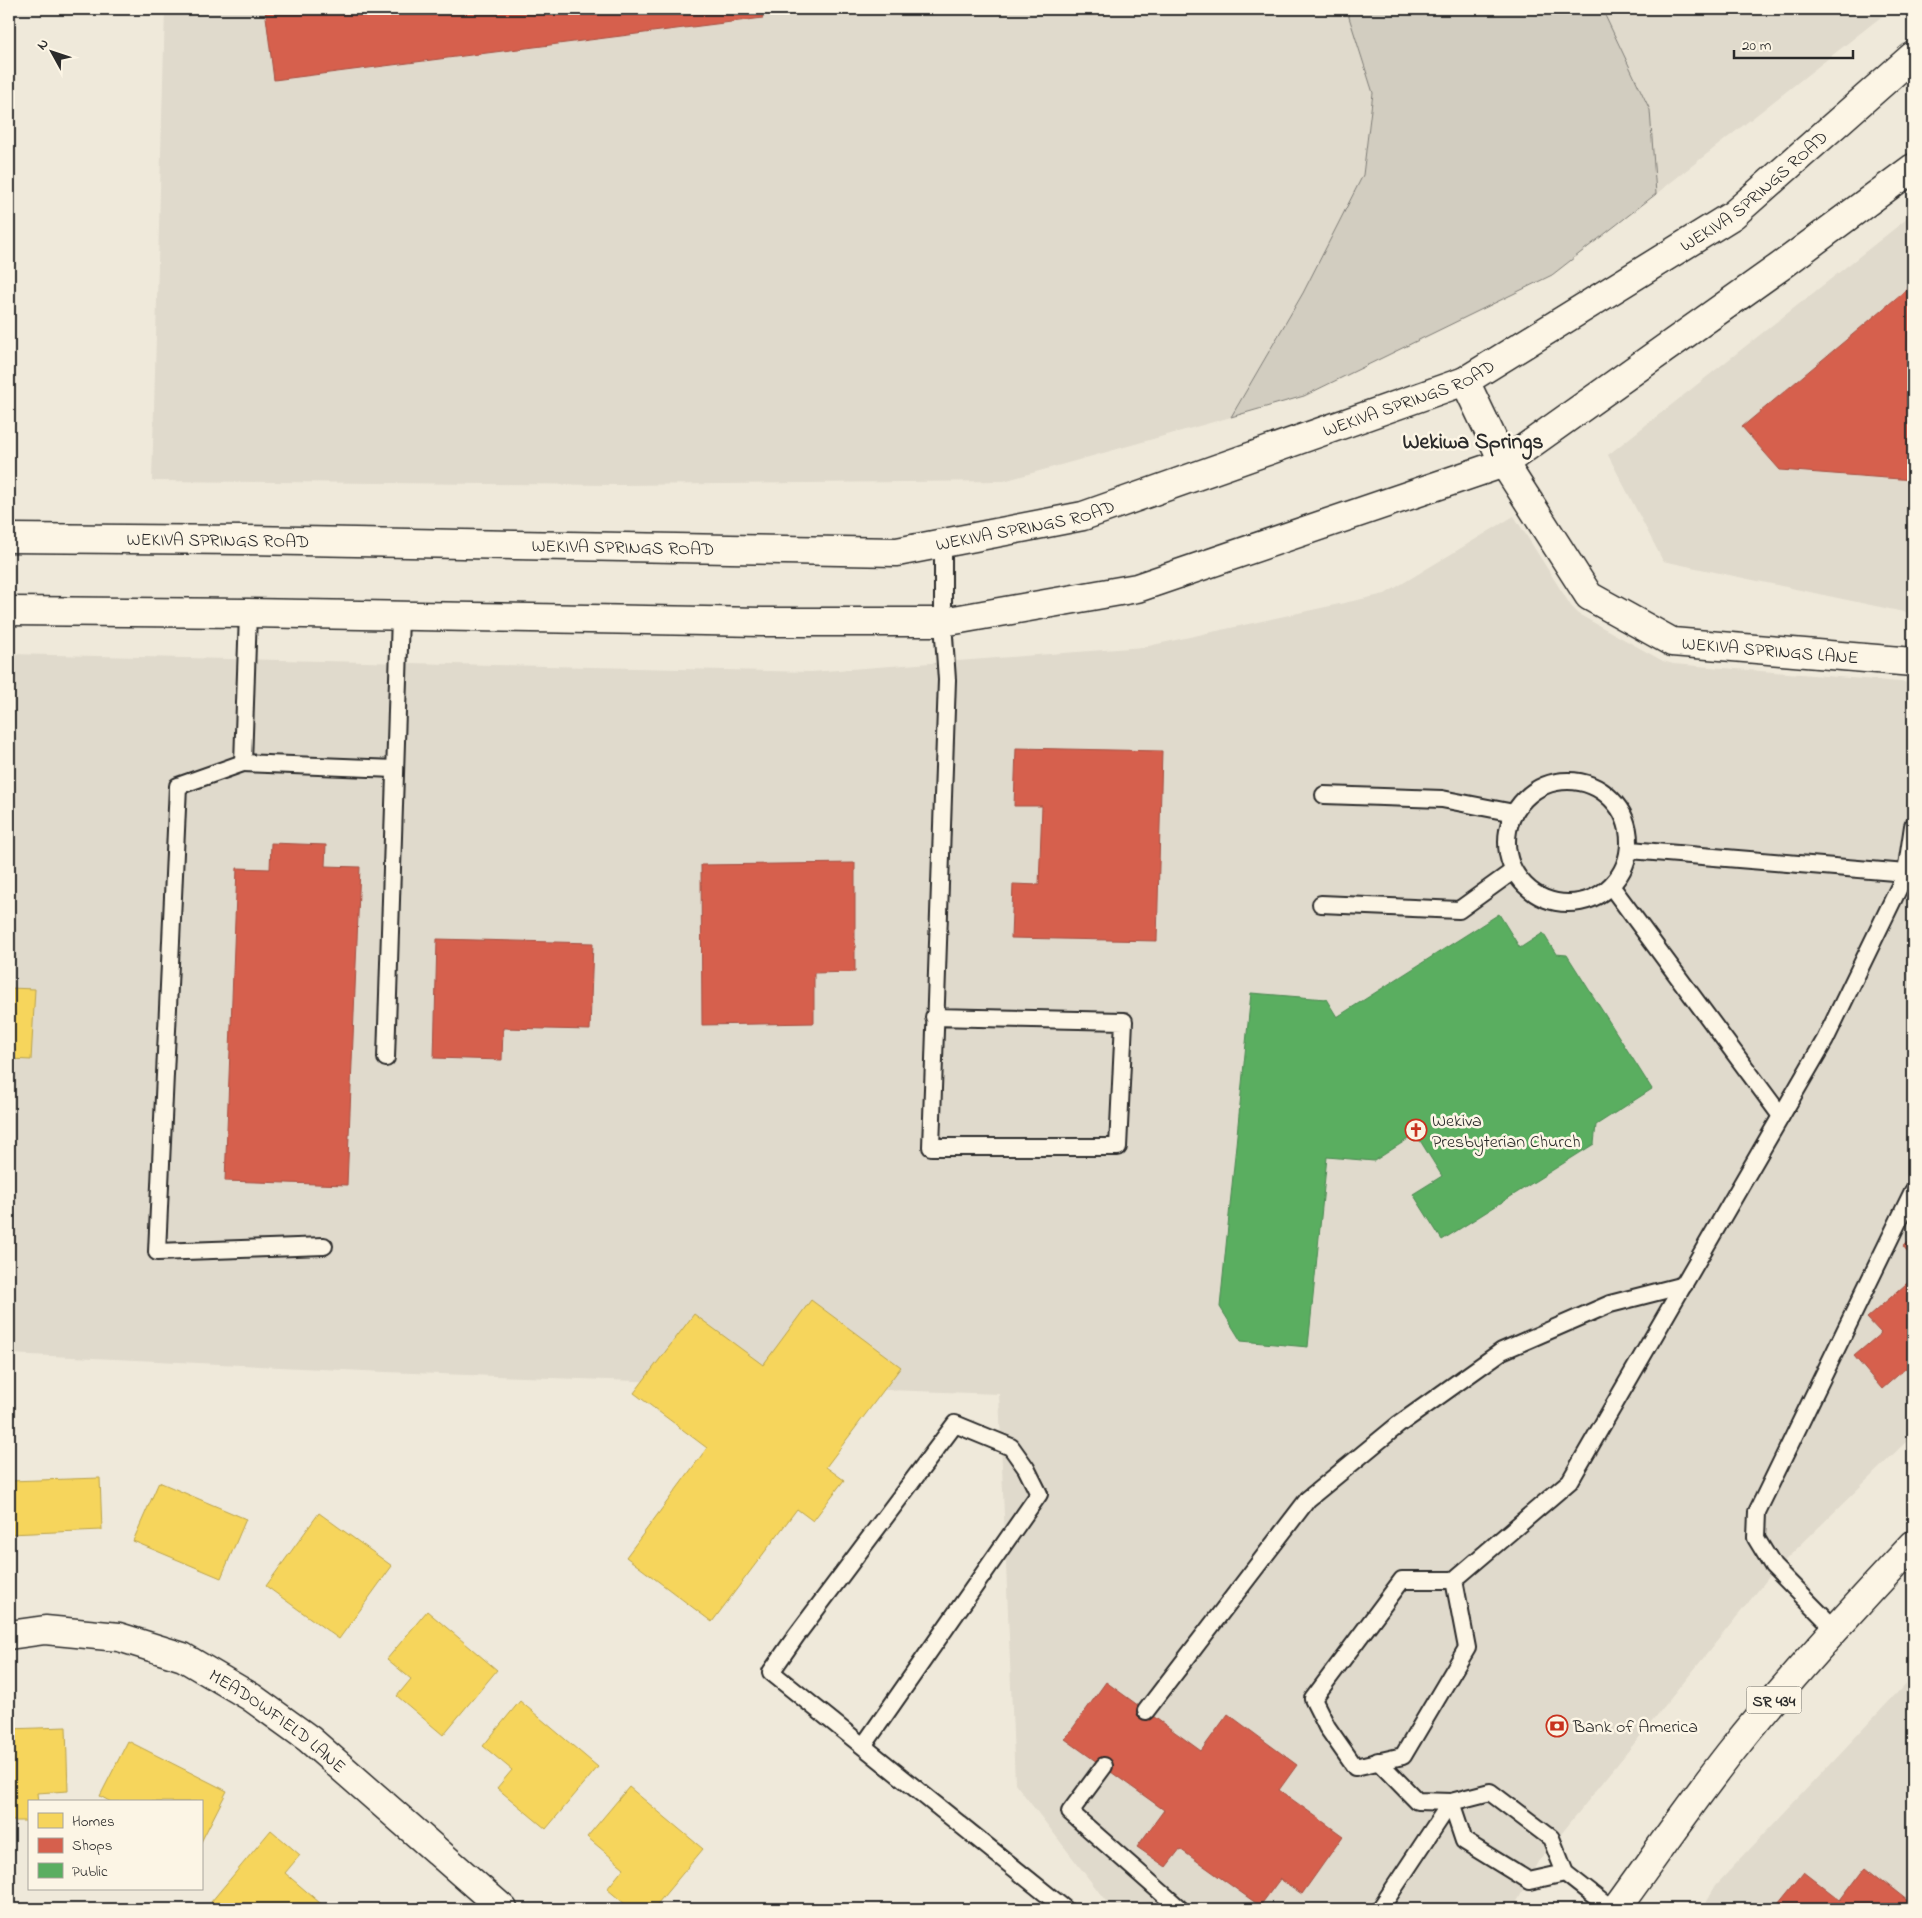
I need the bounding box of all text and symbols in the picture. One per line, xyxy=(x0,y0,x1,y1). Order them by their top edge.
north arrow xyxy=(28,28,78,78)
scale bar xyxy=(1734,28,1853,60)
text: N xyxy=(32,34,54,55)
text: 20 m xyxy=(1742,35,1772,57)
street label: WEKIVA SPRINGS ROAD xyxy=(1676,126,1835,260)
street label: WEKIVA SPRINGS ROAD xyxy=(1320,354,1501,445)
district label: Wekiwa Springs xyxy=(1402,427,1544,460)
street label: WEKIVA SPRINGS ROAD xyxy=(934,495,1119,559)
street label: WEKIVA SPRINGS ROAD xyxy=(126,528,310,556)
street label: WEKIVA SPRINGS ROAD xyxy=(531,534,715,564)
street label: WEKIVA SPRINGS LANE xyxy=(1681,632,1859,672)
place label: Wekiva Presbyterian Church xyxy=(1432,1109,1580,1156)
church icon: Wekiva Presbyterian Church xyxy=(1404,1118,1428,1142)
street label: MEADOWFIELD LANE xyxy=(203,1664,351,1781)
road number: SR 434 xyxy=(1746,1686,1802,1714)
bank icon: Bank of America xyxy=(1545,1714,1569,1738)
place label: Bank of America xyxy=(1572,1715,1698,1741)
legend xyxy=(28,1800,202,1890)
text: Homes xyxy=(72,1811,115,1833)
text: Shops xyxy=(72,1835,112,1857)
text: Public xyxy=(72,1861,108,1883)

